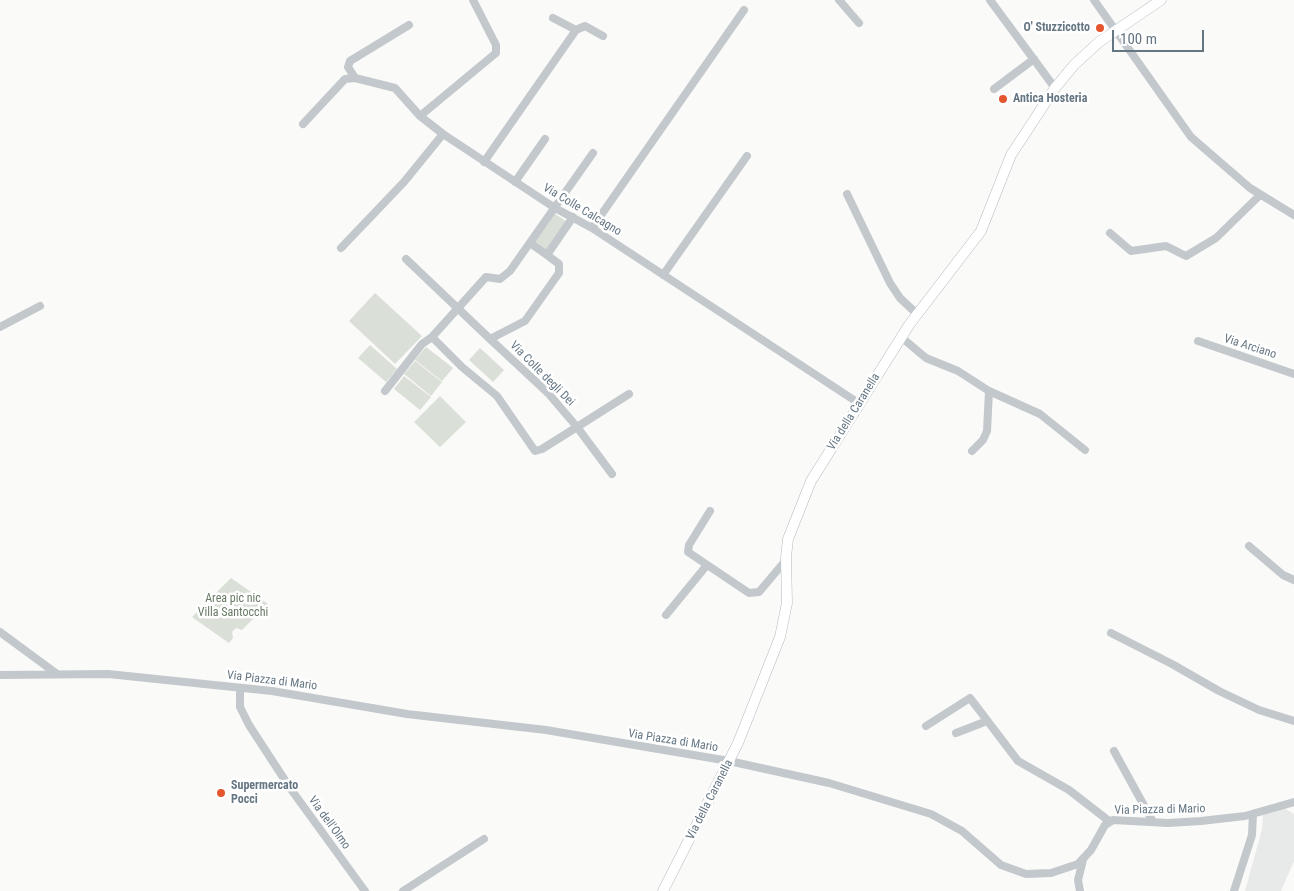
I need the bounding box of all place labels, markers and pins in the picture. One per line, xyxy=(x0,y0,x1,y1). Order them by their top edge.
place label: O' Stuzzicotto xyxy=(1023,21,1090,35)
marker: O' Stuzzicotto xyxy=(1094,22,1106,34)
place label: Antica Hosteria xyxy=(1013,92,1087,106)
marker: Antica Hosteria xyxy=(997,93,1009,105)
place label: Supermercato Pocci xyxy=(231,779,298,807)
marker: Supermercato Pocci xyxy=(215,787,227,799)

